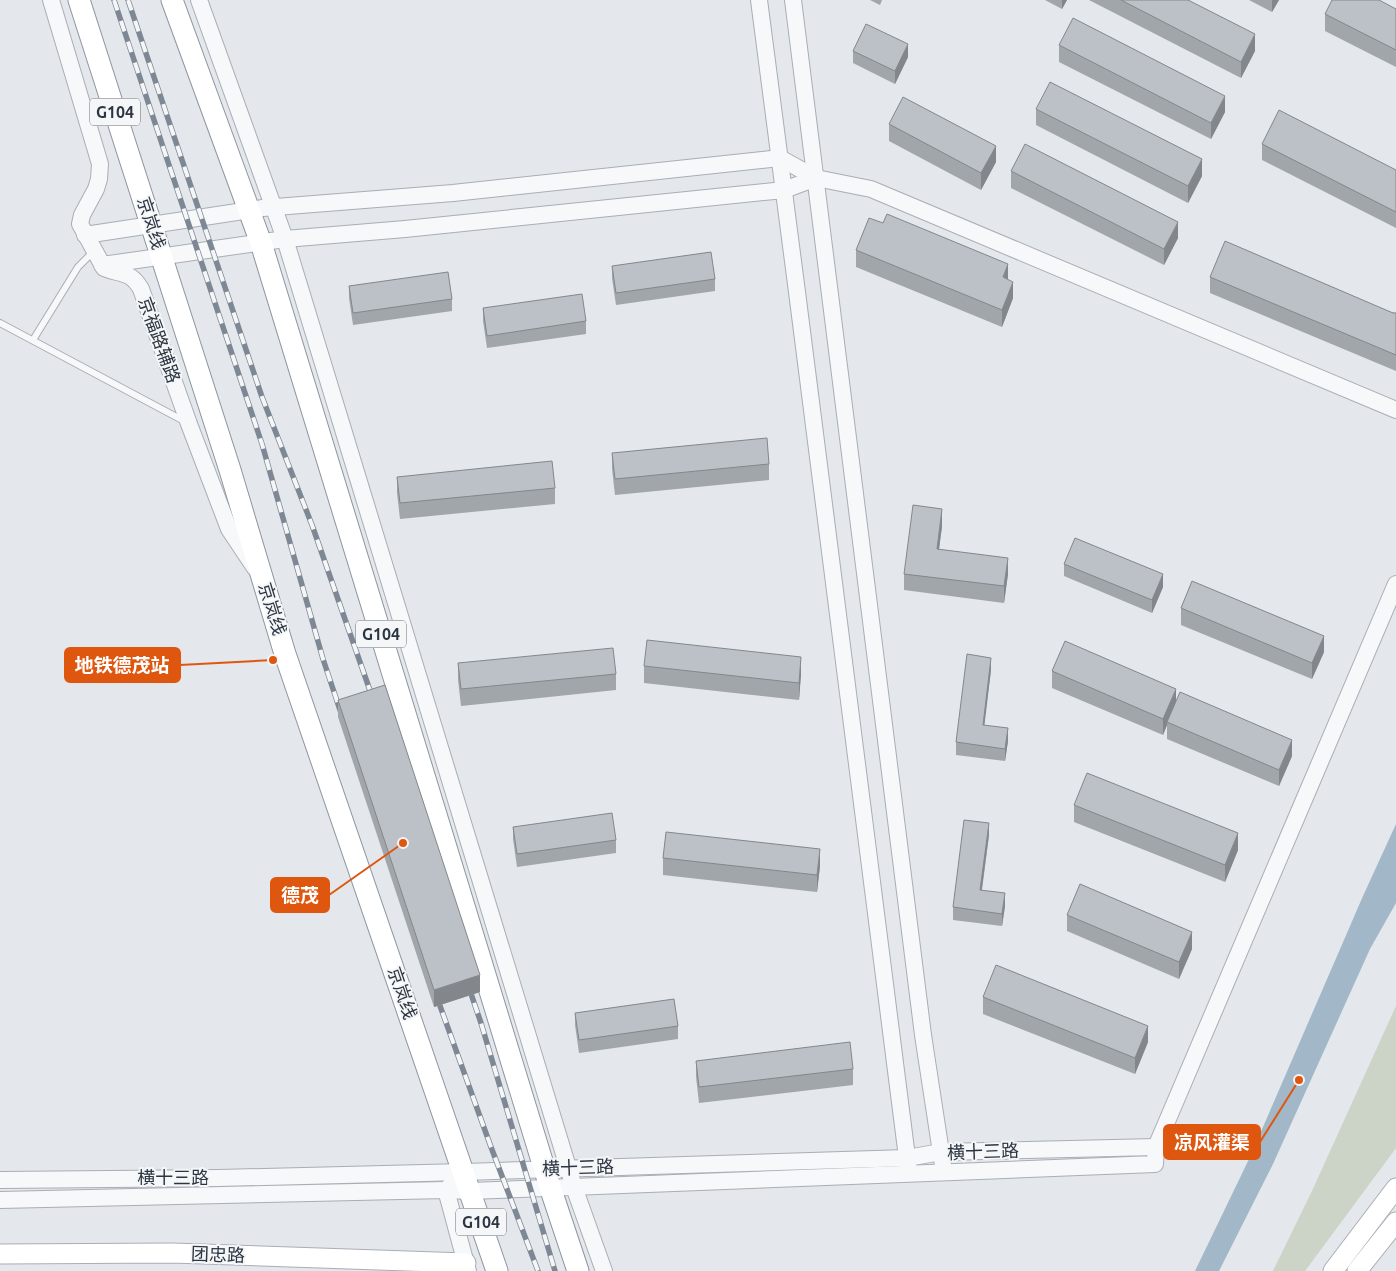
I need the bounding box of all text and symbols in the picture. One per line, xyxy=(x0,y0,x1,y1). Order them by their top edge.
road number: G104 xyxy=(90,98,140,125)
street label: 京岚线 xyxy=(134,194,170,251)
street label: 京福路辅路 xyxy=(135,294,185,385)
street label: 京岚线 xyxy=(255,580,290,637)
road number: G104 xyxy=(356,620,406,648)
callout: 地铁德茂站 xyxy=(65,648,180,682)
text: 地铁德茂站 xyxy=(74,654,170,676)
callout: 德茂 xyxy=(271,878,329,912)
text: 德茂 xyxy=(281,884,319,906)
street label: 京岚线 xyxy=(385,964,421,1021)
callout: 凉风灌渠 xyxy=(1164,1125,1260,1159)
text: 凉风灌渠 xyxy=(1174,1131,1250,1153)
street label: 横十三路 xyxy=(947,1140,1019,1162)
street label: 横十三路 xyxy=(542,1156,614,1178)
street label: 横十三路 xyxy=(137,1167,209,1187)
road number: G104 xyxy=(456,1208,506,1236)
street label: 团忠路 xyxy=(191,1243,245,1265)

